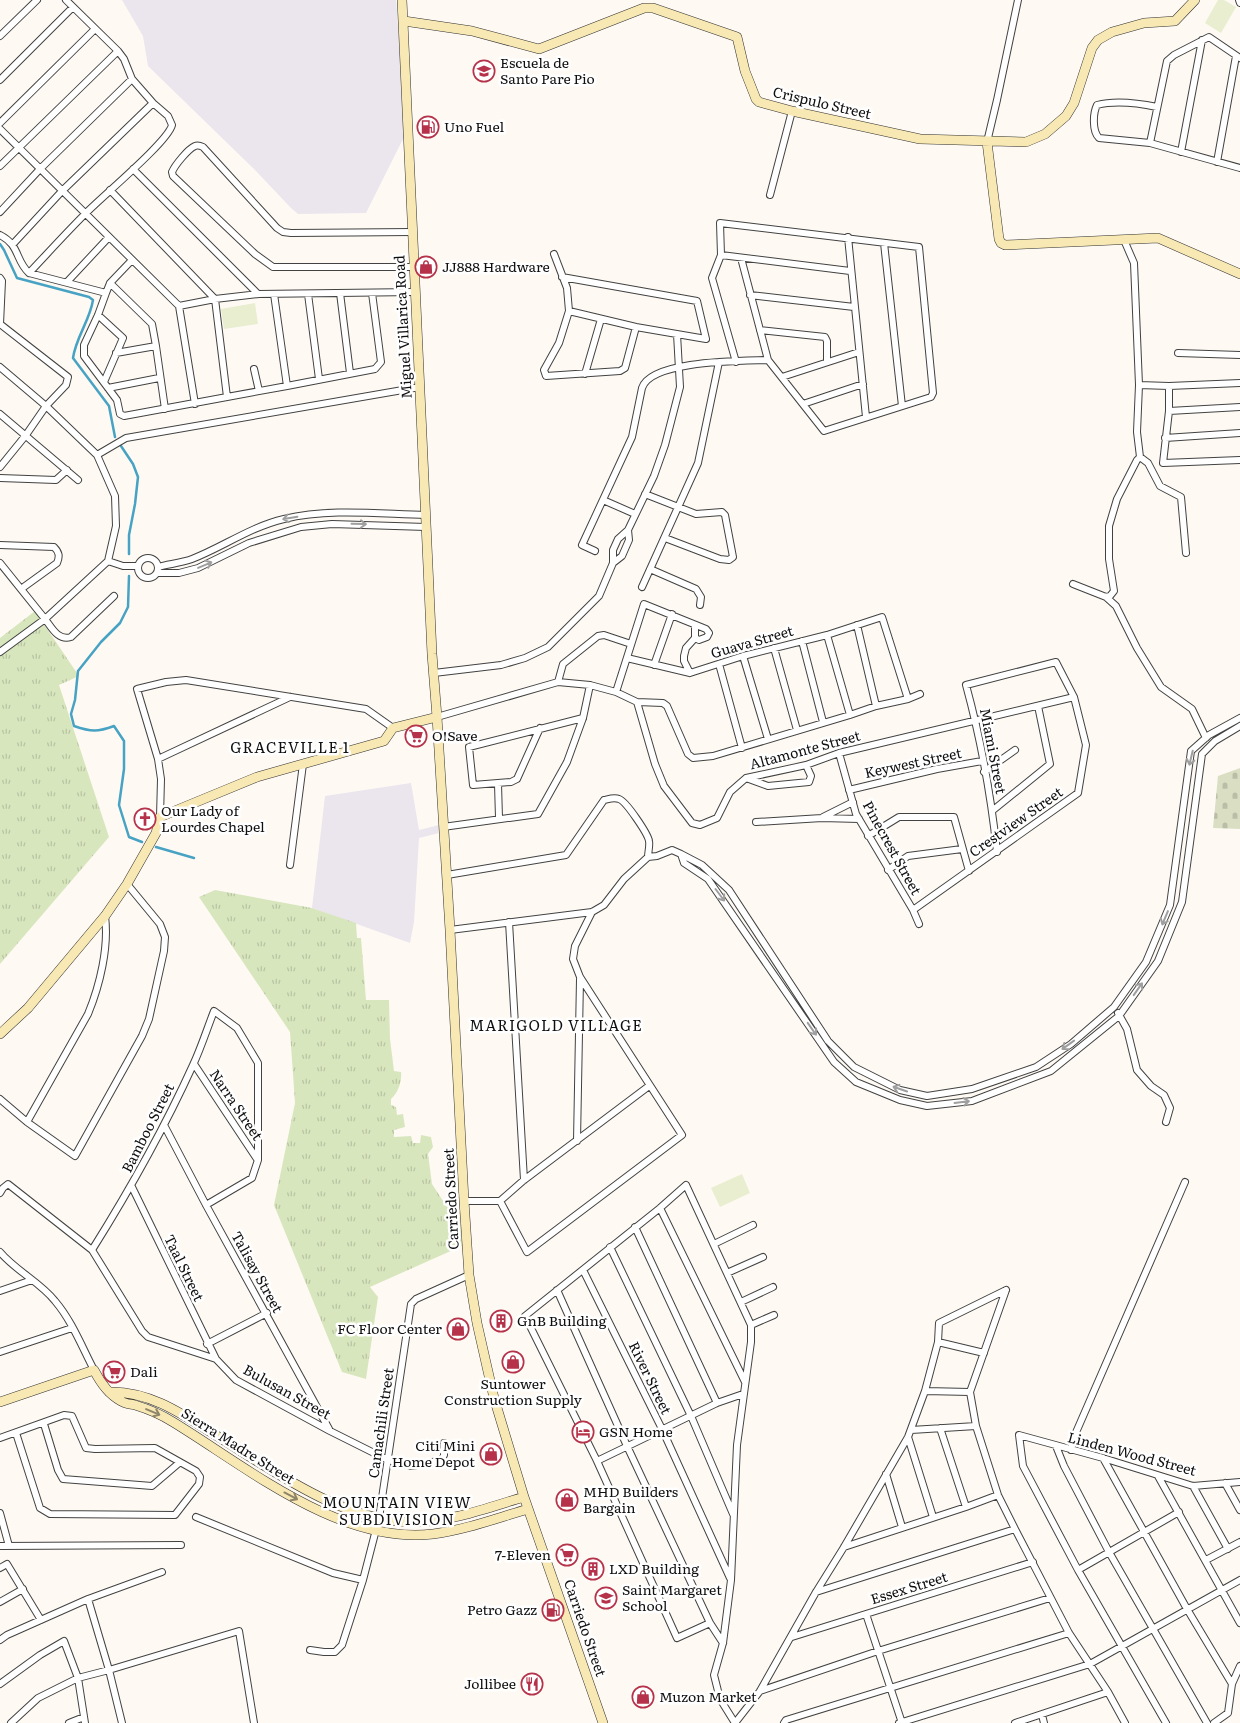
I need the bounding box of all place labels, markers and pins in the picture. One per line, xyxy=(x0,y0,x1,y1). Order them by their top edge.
place label: Escuela de Santo Pare Pio xyxy=(500,52,595,88)
school or university icon: Escuela de Santo Pare Pio xyxy=(472,59,496,83)
fuel station icon: Uno Fuel xyxy=(416,115,440,139)
place label: Uno Fuel xyxy=(444,116,505,136)
shop icon: JJ888 Hardware xyxy=(414,255,438,279)
place label: JJ888 Hardware xyxy=(442,256,550,276)
supermarket icon: O!Save xyxy=(404,724,428,748)
place label: O!Save xyxy=(432,725,478,745)
place label: Our Lady of Lourdes Chapel xyxy=(161,800,265,836)
church icon: Our Lady of Lourdes Chapel xyxy=(133,807,157,831)
building icon: GnB Building xyxy=(489,1309,513,1333)
place label: GnB Building xyxy=(517,1310,607,1330)
shop icon: FC Floor Center xyxy=(446,1317,470,1341)
place label: FC Floor Center xyxy=(337,1318,442,1338)
shop icon: Suntower Construction Supply xyxy=(501,1350,525,1374)
supermarket icon: Dali xyxy=(102,1360,126,1384)
place label: Dali xyxy=(130,1361,158,1381)
place label: Suntower Construction Supply xyxy=(444,1373,583,1409)
hotel icon: GSN Home xyxy=(571,1420,595,1444)
place label: GSN Home xyxy=(599,1421,673,1441)
place label: Citi Mini Home Depot xyxy=(392,1435,475,1471)
shop icon: Citi Mini Home Depot xyxy=(479,1442,503,1466)
place label: MHD Builders Bargain xyxy=(583,1481,678,1517)
shop icon: MHD Builders Bargain xyxy=(555,1488,579,1512)
supermarket icon: 7-Eleven xyxy=(555,1543,579,1567)
place label: 7-Eleven xyxy=(495,1544,551,1564)
building icon: LXD Building xyxy=(581,1557,605,1581)
place label: LXD Building xyxy=(609,1558,699,1578)
place label: Saint Margaret School xyxy=(622,1579,722,1615)
school or university icon: Saint Margaret School xyxy=(594,1586,618,1610)
fuel station icon: Petro Gazz xyxy=(541,1598,565,1622)
place label: Petro Gazz xyxy=(467,1599,537,1619)
restaurant icon: Jollibee xyxy=(520,1672,544,1696)
place label: Jollibee xyxy=(464,1673,516,1693)
shop icon: Muzon Market xyxy=(631,1685,655,1709)
place label: Muzon Market xyxy=(659,1686,757,1706)

